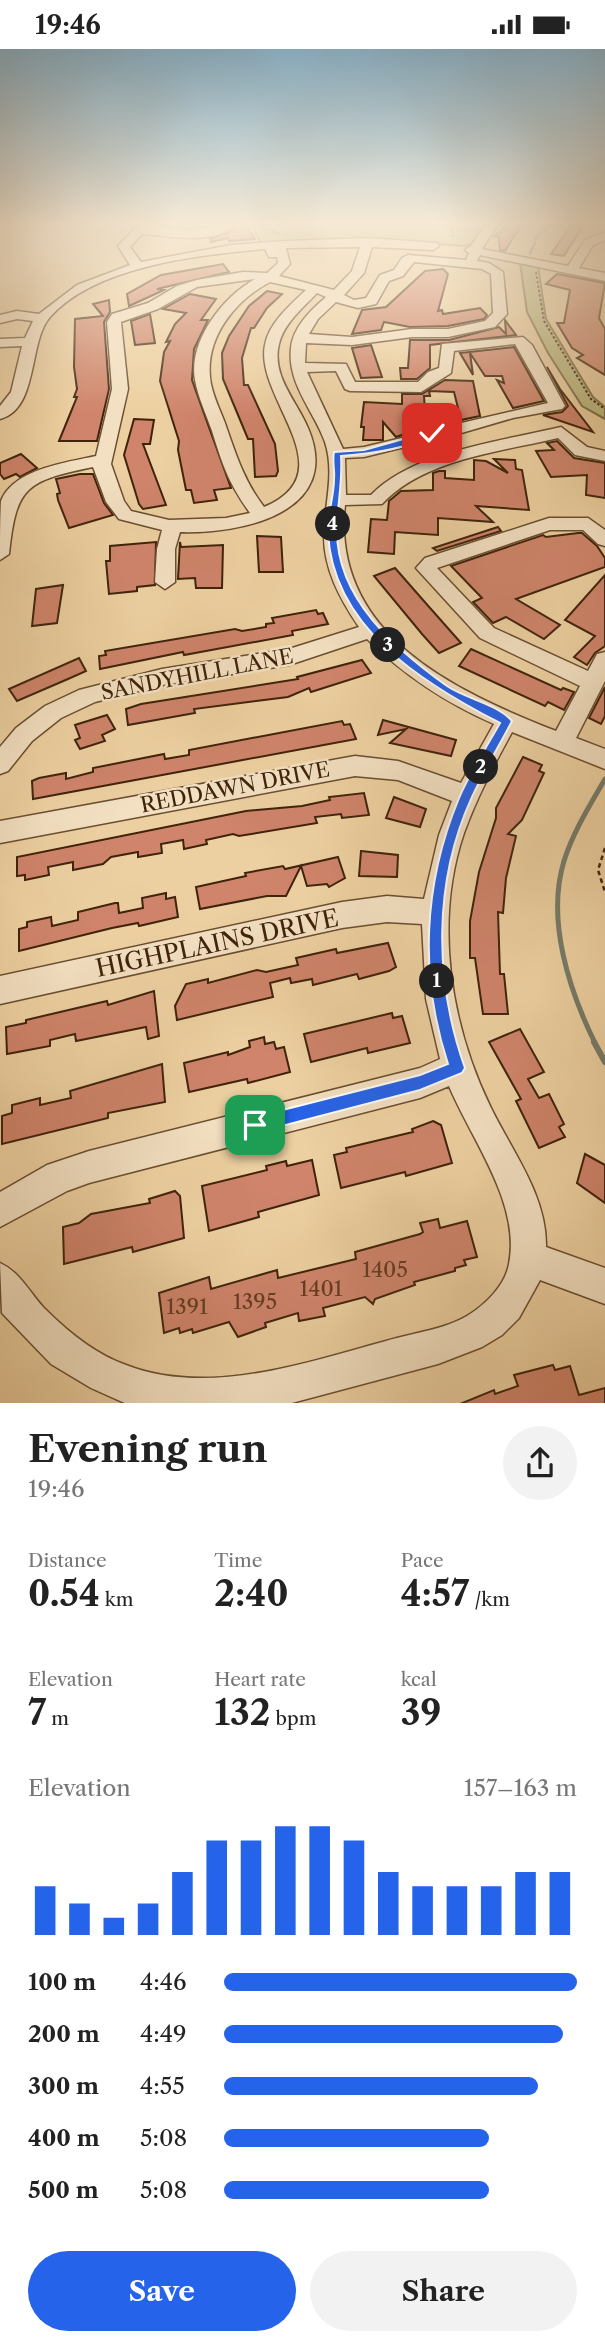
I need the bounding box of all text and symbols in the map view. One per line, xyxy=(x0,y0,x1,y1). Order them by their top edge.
text: 19:46 xyxy=(35,9,101,41)
pin xyxy=(402,403,462,463)
icon: check xyxy=(413,414,451,452)
pin: 4 xyxy=(316,507,350,541)
text: 4 xyxy=(327,512,338,535)
pin: 3 xyxy=(370,627,406,663)
text: 3 xyxy=(382,633,393,656)
street label: SANDYHILL LANE xyxy=(99,643,295,705)
pin: 2 xyxy=(463,749,498,785)
text: 2 xyxy=(475,755,486,778)
street label: REDDAWN DRIVE xyxy=(138,756,332,818)
street label: HIGHPLAINS DRIVE xyxy=(93,903,341,983)
pin: 1 xyxy=(420,963,454,999)
text: 1 xyxy=(432,969,441,992)
pin xyxy=(225,1095,285,1155)
icon: arrive xyxy=(236,1106,274,1144)
house number: 1405 xyxy=(362,1257,408,1282)
house number: 1401 xyxy=(299,1276,343,1301)
house number: 1395 xyxy=(233,1289,277,1314)
house number: 1391 xyxy=(166,1294,208,1319)
text: Evening run xyxy=(28,1425,268,1472)
button: share xyxy=(503,1426,577,1500)
text: 19:46 xyxy=(28,1475,84,1503)
text: Distance xyxy=(28,1549,107,1572)
text: Time xyxy=(214,1549,262,1572)
text: Pace xyxy=(401,1549,444,1572)
text: 0.54 xyxy=(28,1572,100,1615)
text: 2:40 xyxy=(214,1572,288,1615)
text: 4:57 xyxy=(401,1572,469,1615)
text: km xyxy=(100,1588,133,1611)
text: /km xyxy=(469,1588,510,1611)
text: Elevation xyxy=(28,1668,113,1691)
text: Heart rate xyxy=(214,1668,306,1691)
text: kcal xyxy=(401,1668,437,1691)
text: 7 xyxy=(28,1691,46,1734)
text: 132 xyxy=(214,1691,271,1734)
text: 39 xyxy=(401,1691,441,1734)
text: m xyxy=(46,1707,69,1730)
text: bpm xyxy=(271,1707,316,1730)
text: Elevation xyxy=(28,1774,131,1802)
text: 157–163 m xyxy=(464,1774,577,1802)
text: 100 m xyxy=(28,1968,96,1996)
text: 4:46 xyxy=(140,1968,187,1996)
text: 200 m xyxy=(28,2020,100,2048)
text: 4:49 xyxy=(140,2020,187,2048)
text: 300 m xyxy=(28,2072,99,2100)
text: 4:55 xyxy=(140,2072,185,2100)
text: 400 m xyxy=(28,2124,100,2152)
text: 5:08 xyxy=(140,2124,187,2152)
text: 500 m xyxy=(28,2176,99,2204)
text: 5:08 xyxy=(140,2176,187,2204)
button: Save xyxy=(28,2251,296,2331)
button: Share xyxy=(310,2251,577,2331)

